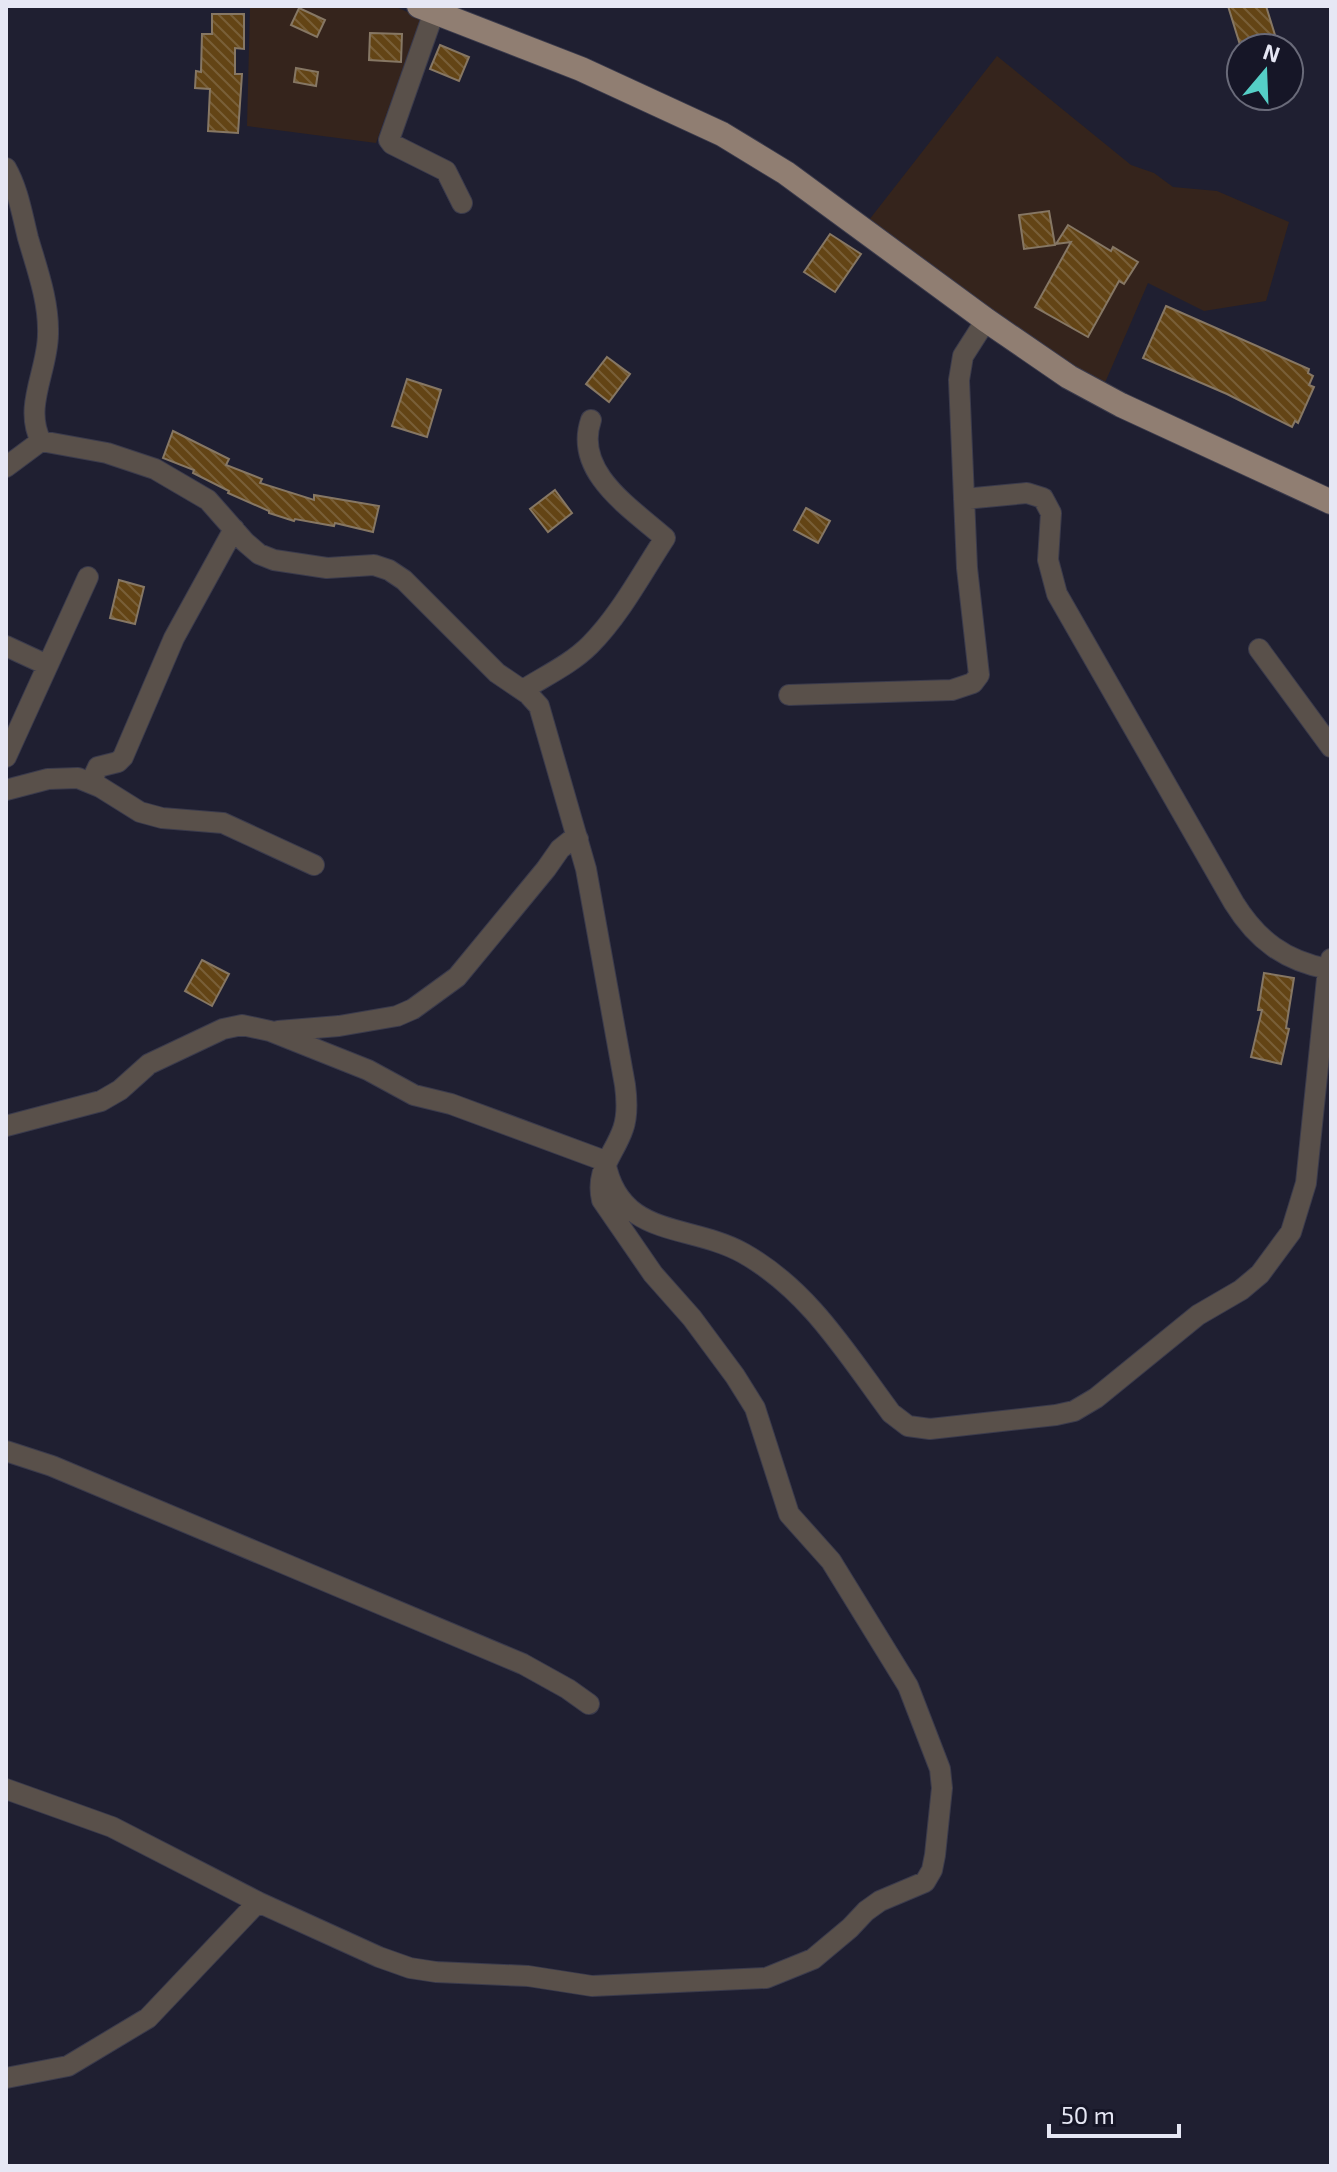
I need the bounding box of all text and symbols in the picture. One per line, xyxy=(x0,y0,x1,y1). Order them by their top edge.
north arrow xyxy=(1225,32,1305,112)
text: N xyxy=(1260,37,1284,67)
scale bar xyxy=(1049,2088,1179,2138)
text: 50 m xyxy=(1061,2100,1115,2129)

